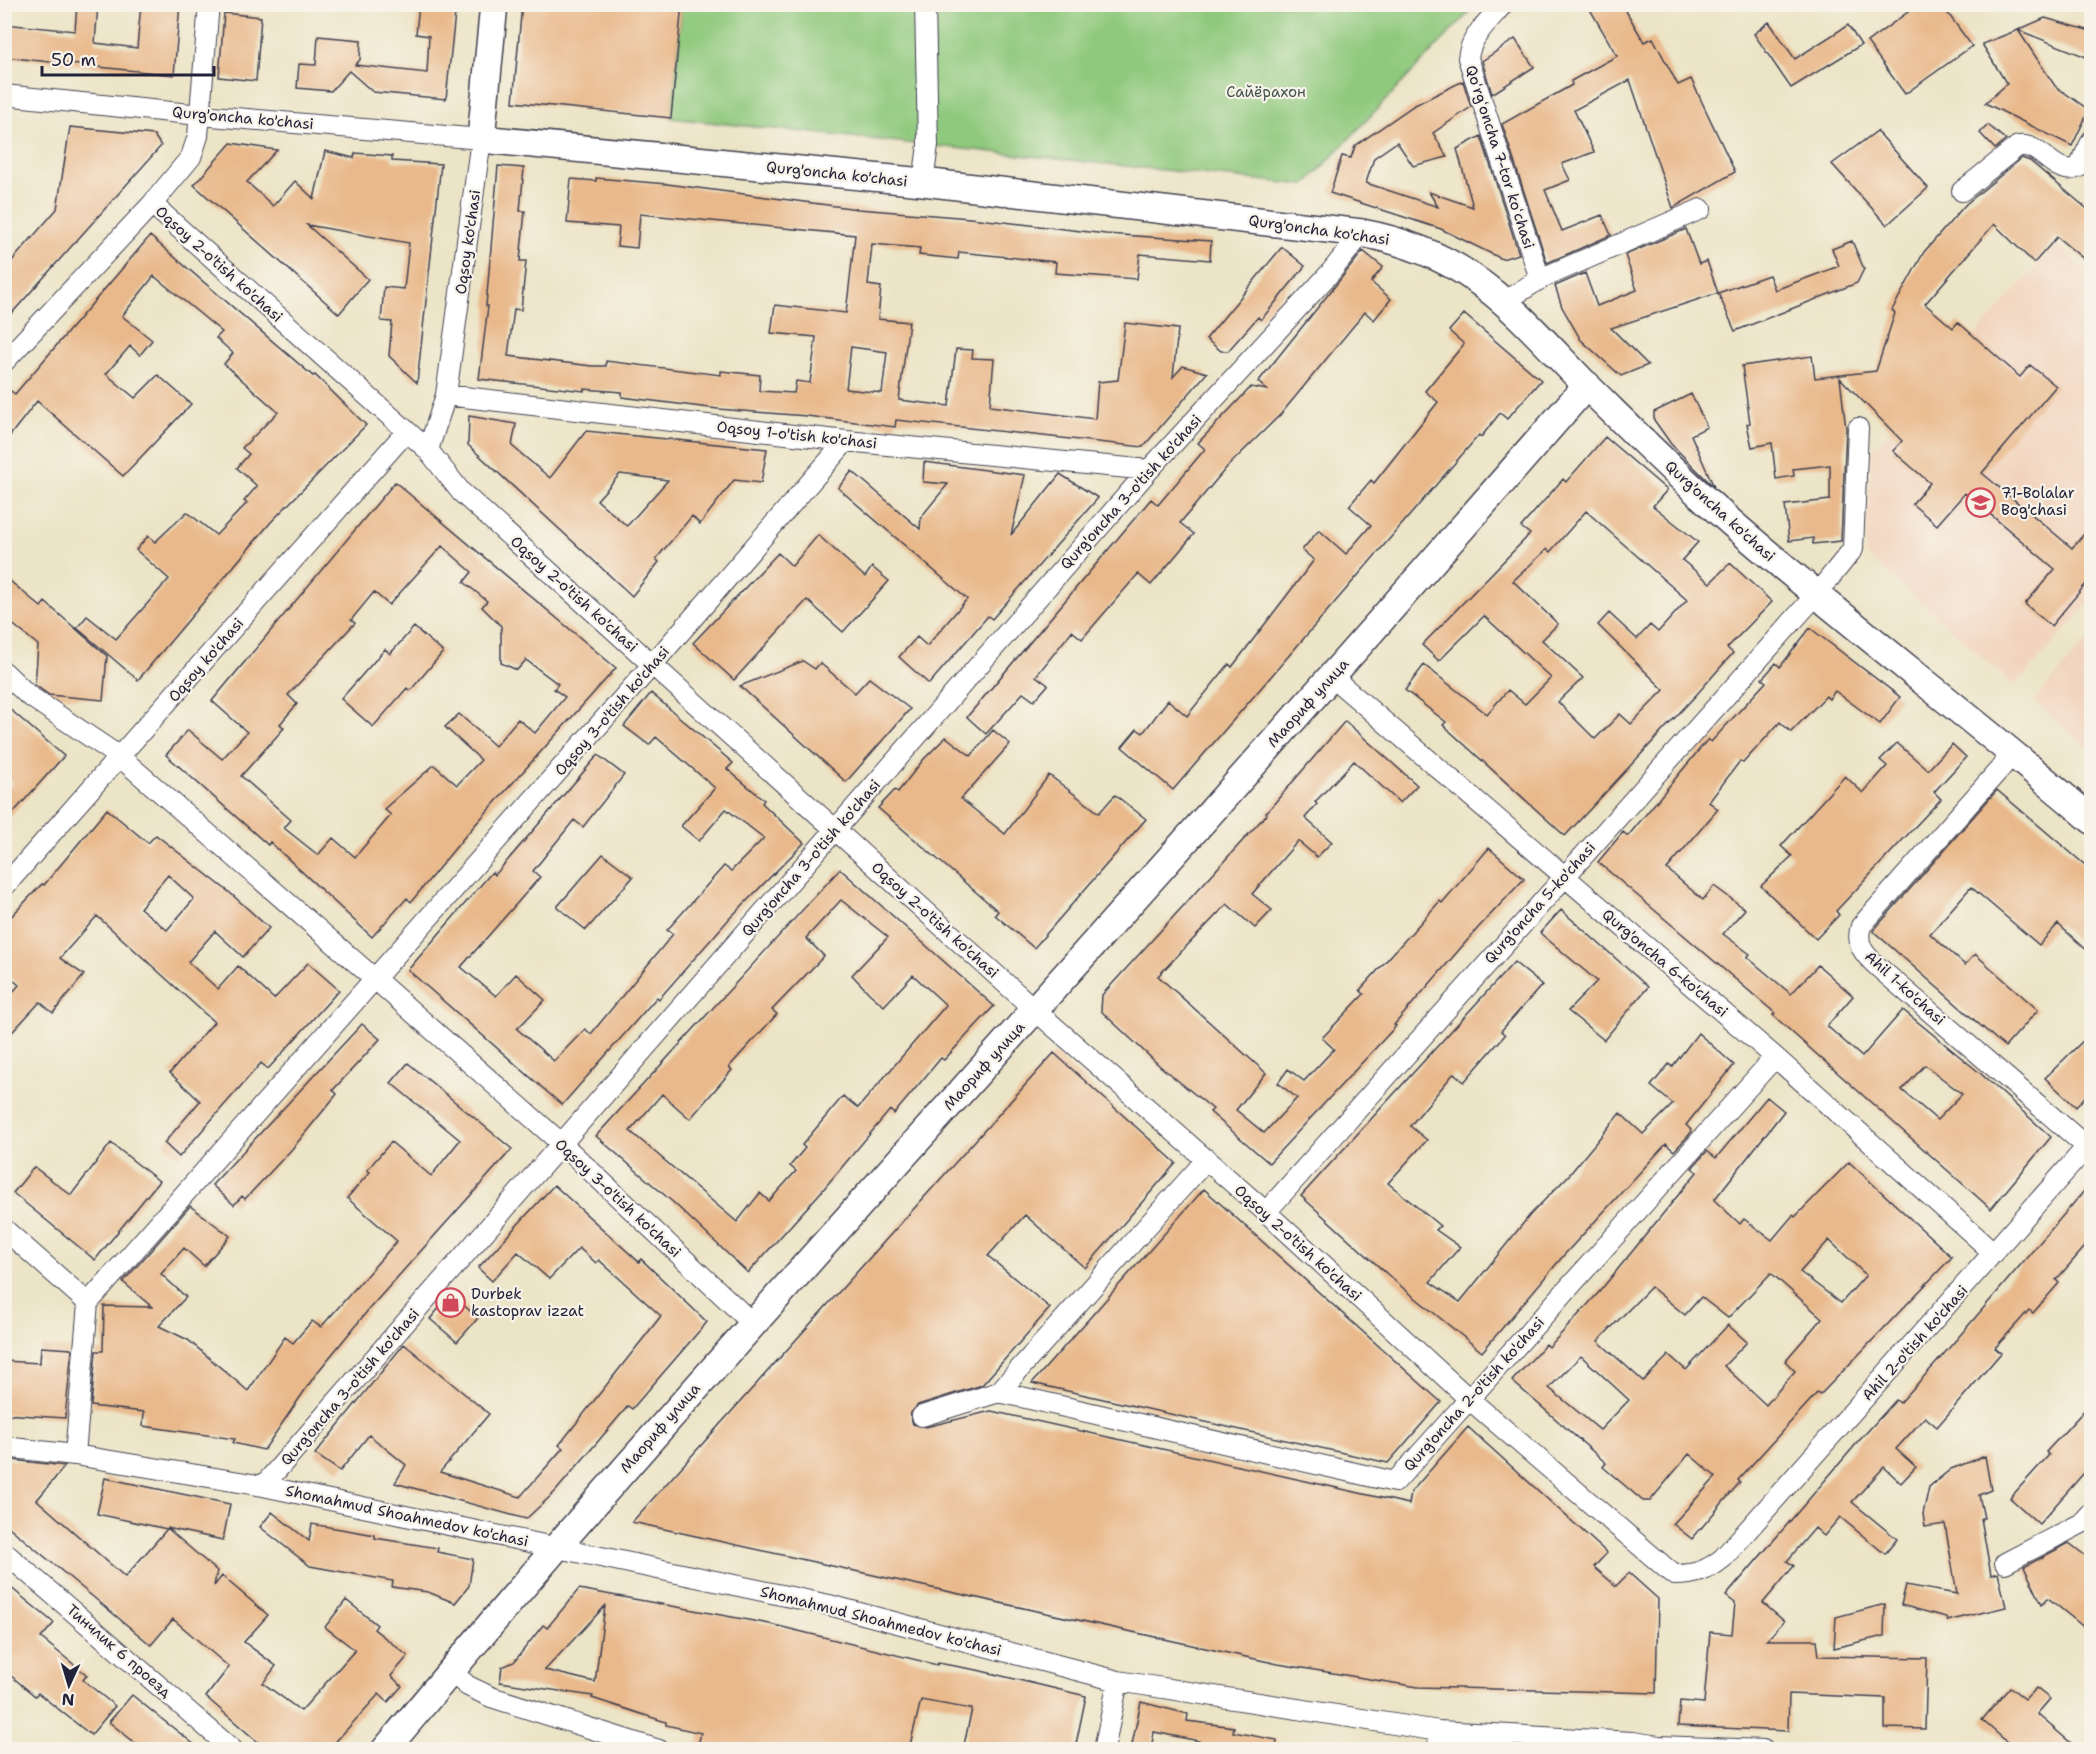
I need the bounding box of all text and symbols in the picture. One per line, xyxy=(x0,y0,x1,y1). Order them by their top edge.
scale bar xyxy=(42,39,214,77)
text: 50 m xyxy=(51,48,96,72)
street label: Qoʻrgʻoncha 7-tor koʻchasi xyxy=(1461,63,1539,251)
park label: Сайёрахон xyxy=(1226,82,1306,102)
street label: Qurg'oncha ko'chasi xyxy=(171,102,315,134)
street label: Qurg'oncha ko'chasi xyxy=(765,157,909,191)
street label: Oqsoy ko'chasi xyxy=(451,188,485,296)
street label: Oqsoy 2-o'tish ko'chasi xyxy=(151,201,287,327)
street label: Qurg'oncha ko'chasi xyxy=(1247,210,1391,250)
street label: Qurg'oncha 3-o'tish ko'chasi xyxy=(1056,410,1206,574)
street label: Oqsoy 1-o'tish ko'chasi xyxy=(716,417,878,453)
street label: Qurg'oncha ko'chasi xyxy=(1661,456,1779,566)
place label: 71-Bolalar Bog'chasi xyxy=(2001,483,2075,520)
school or university icon: 71-Bolalar Bog'chasi xyxy=(1964,486,1996,518)
street label: Oqsoy 2-o'tish ko'chasi xyxy=(506,531,642,657)
street label: Oqsoy ko'chasi xyxy=(164,614,248,706)
street label: Oqsoy 3-o'tish ko'chasi xyxy=(550,642,674,780)
street label: Маориф улица xyxy=(1263,654,1354,752)
street label: Qurg'oncha 3-o'tish ko'chasi xyxy=(737,775,885,941)
street label: Qurg'oncha 5-ko'chasi xyxy=(1480,838,1600,968)
street label: Oqsoy 2-o'tish ko'chasi xyxy=(867,857,1003,983)
street label: Qurg'oncha 6-ko'chasi xyxy=(1598,904,1732,1022)
street label: Ahil 1-ko'chasi xyxy=(1860,947,1950,1029)
street label: Маориф улица xyxy=(939,1017,1030,1115)
street label: Oqsoy 3-o'tish ko'chasi xyxy=(551,1134,685,1262)
street label: Oqsoy 2-o'tish ko'chasi xyxy=(1230,1180,1366,1306)
street label: Ahil 2-o'tish ko'chasi xyxy=(1858,1281,1972,1405)
place label: Durbek kastoprav izzat xyxy=(471,1284,584,1321)
shop icon: Durbek kastoprav izzat xyxy=(434,1287,466,1319)
street label: Qurg'oncha 3-o'tish ko'chasi xyxy=(276,1304,424,1470)
street label: Qurg'oncha 2-o'tish ko'chasi xyxy=(1399,1313,1549,1475)
street label: Маориф улица xyxy=(615,1378,705,1477)
street label: Shomahmud Shoahmedov ko'chasi xyxy=(284,1480,530,1552)
street label: Shomahmud Shoahmedov ko'chasi xyxy=(758,1581,1004,1661)
street label: Тинчлик 6 проезд xyxy=(62,1600,176,1702)
north arrow xyxy=(39,1655,99,1715)
text: N xyxy=(61,1689,75,1710)

